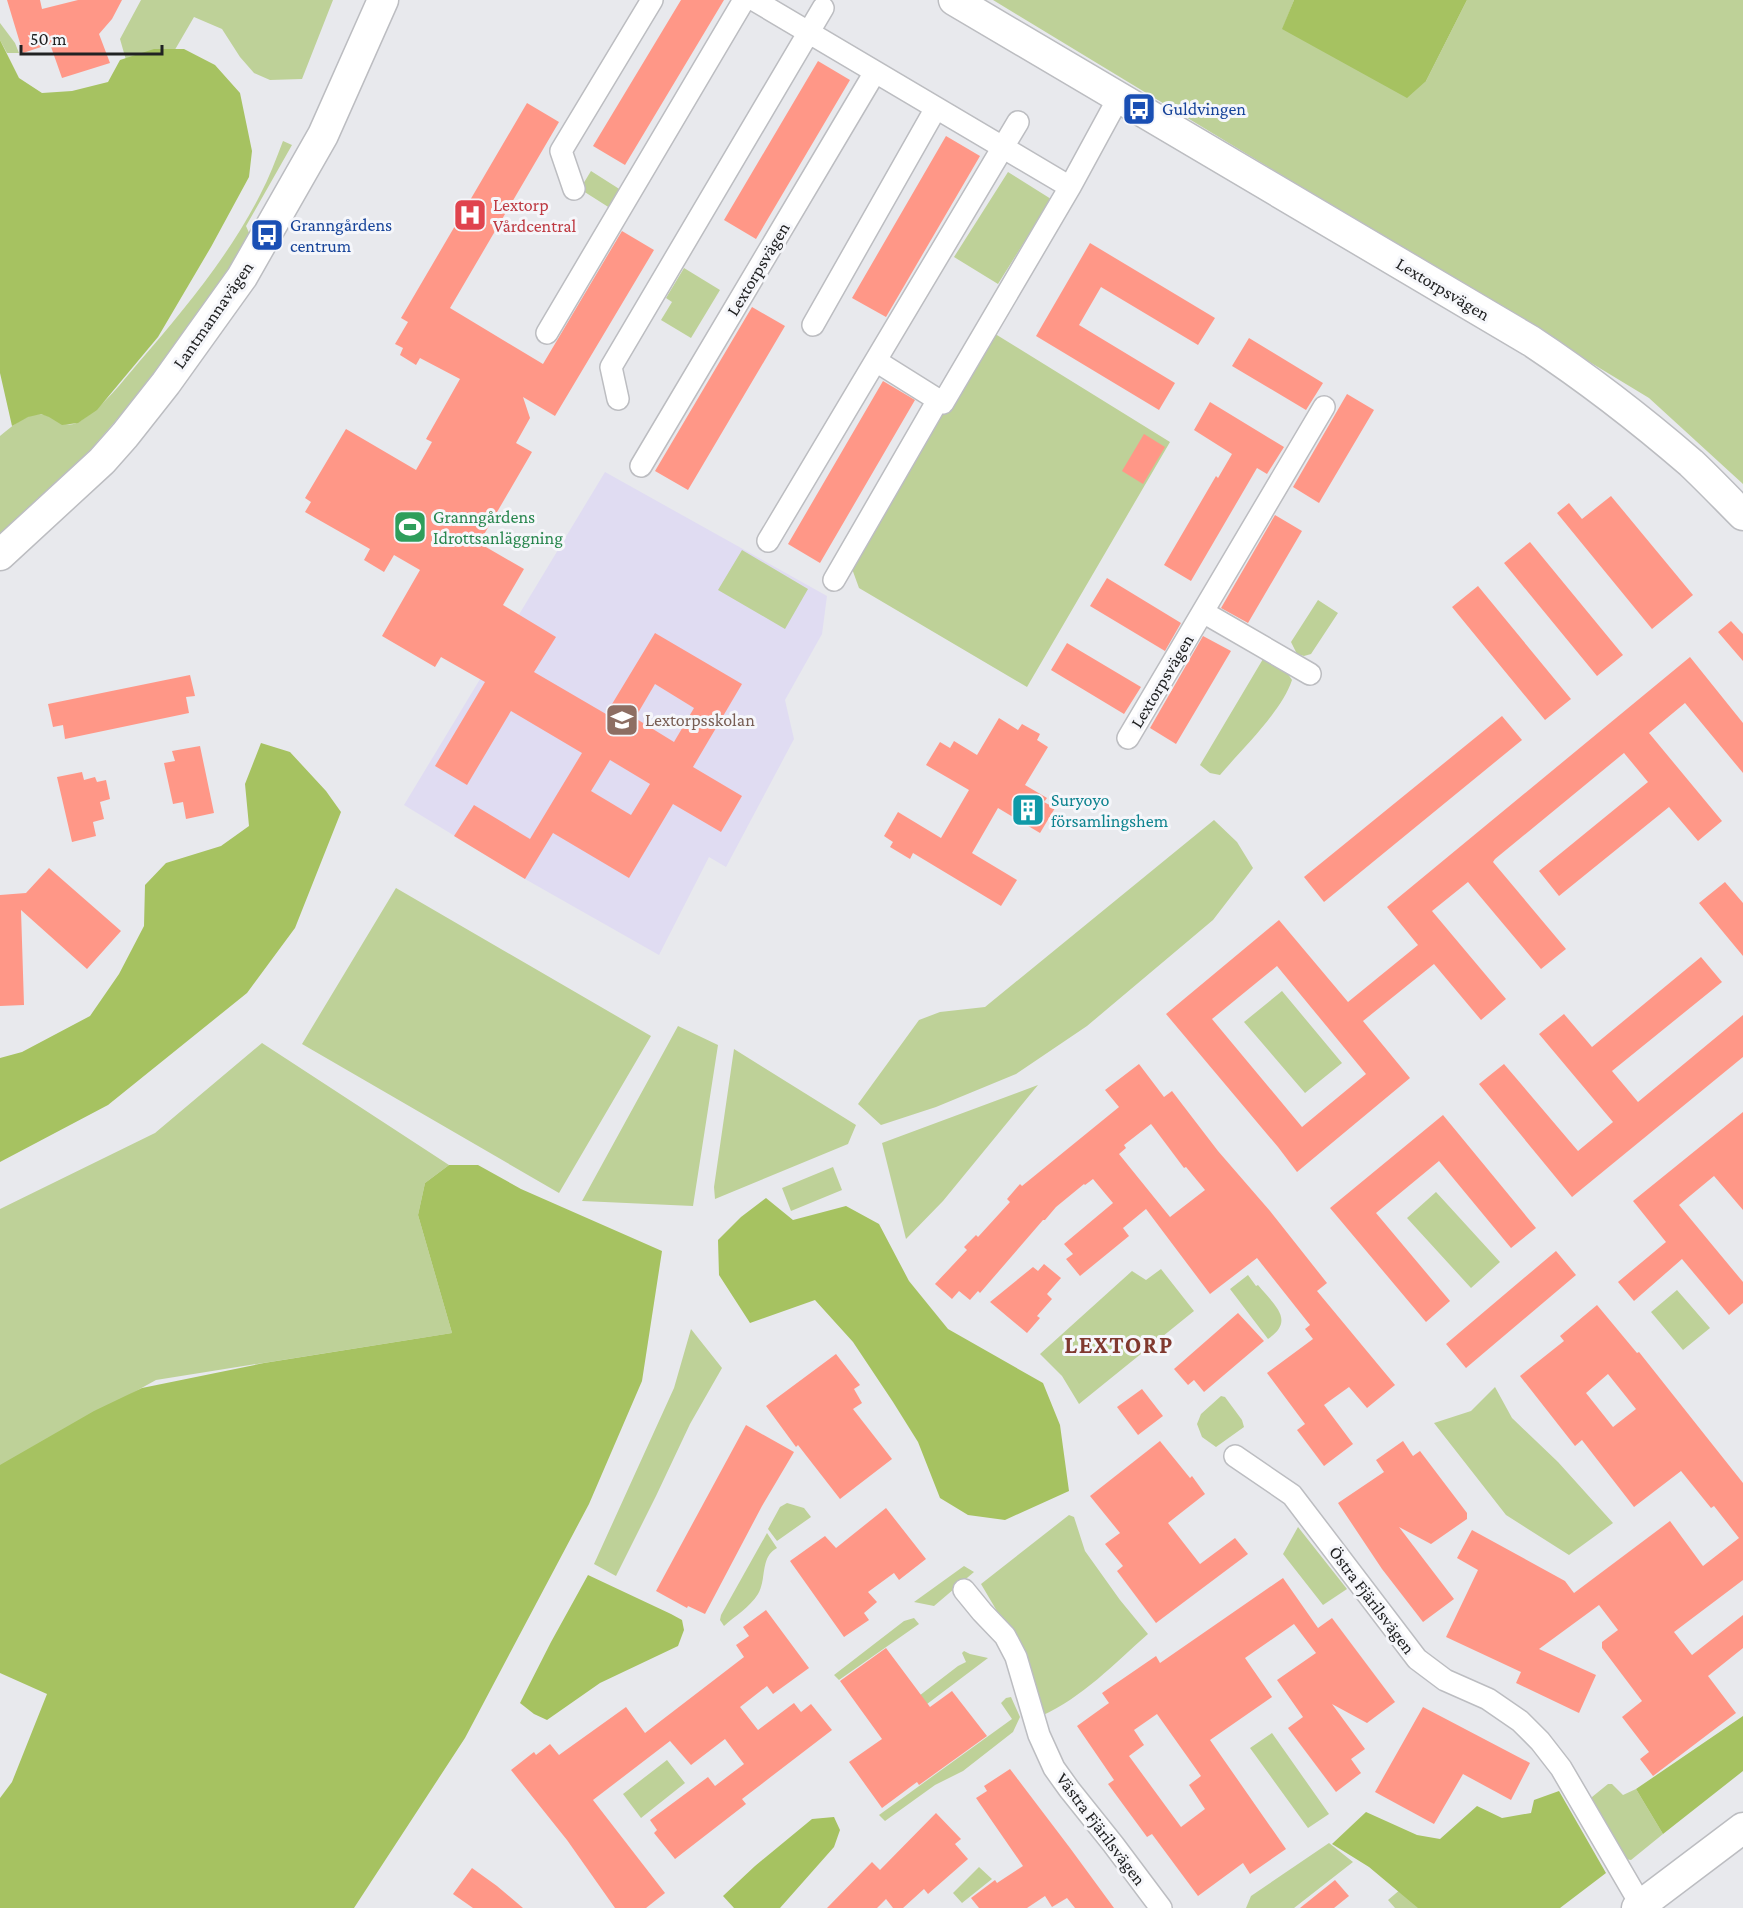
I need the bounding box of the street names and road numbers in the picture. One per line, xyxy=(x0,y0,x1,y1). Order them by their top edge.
street label: Lextorpsvägen xyxy=(722,218,794,319)
street label: Lextorpsvägen xyxy=(1393,253,1494,325)
street label: Lantmannavägen xyxy=(169,257,258,372)
street label: Lextorpsvägen xyxy=(1126,630,1198,731)
street label: Östra Fjärilsvägen xyxy=(1324,1542,1419,1659)
street label: Västra Fjärilsvägen xyxy=(1051,1769,1150,1890)

